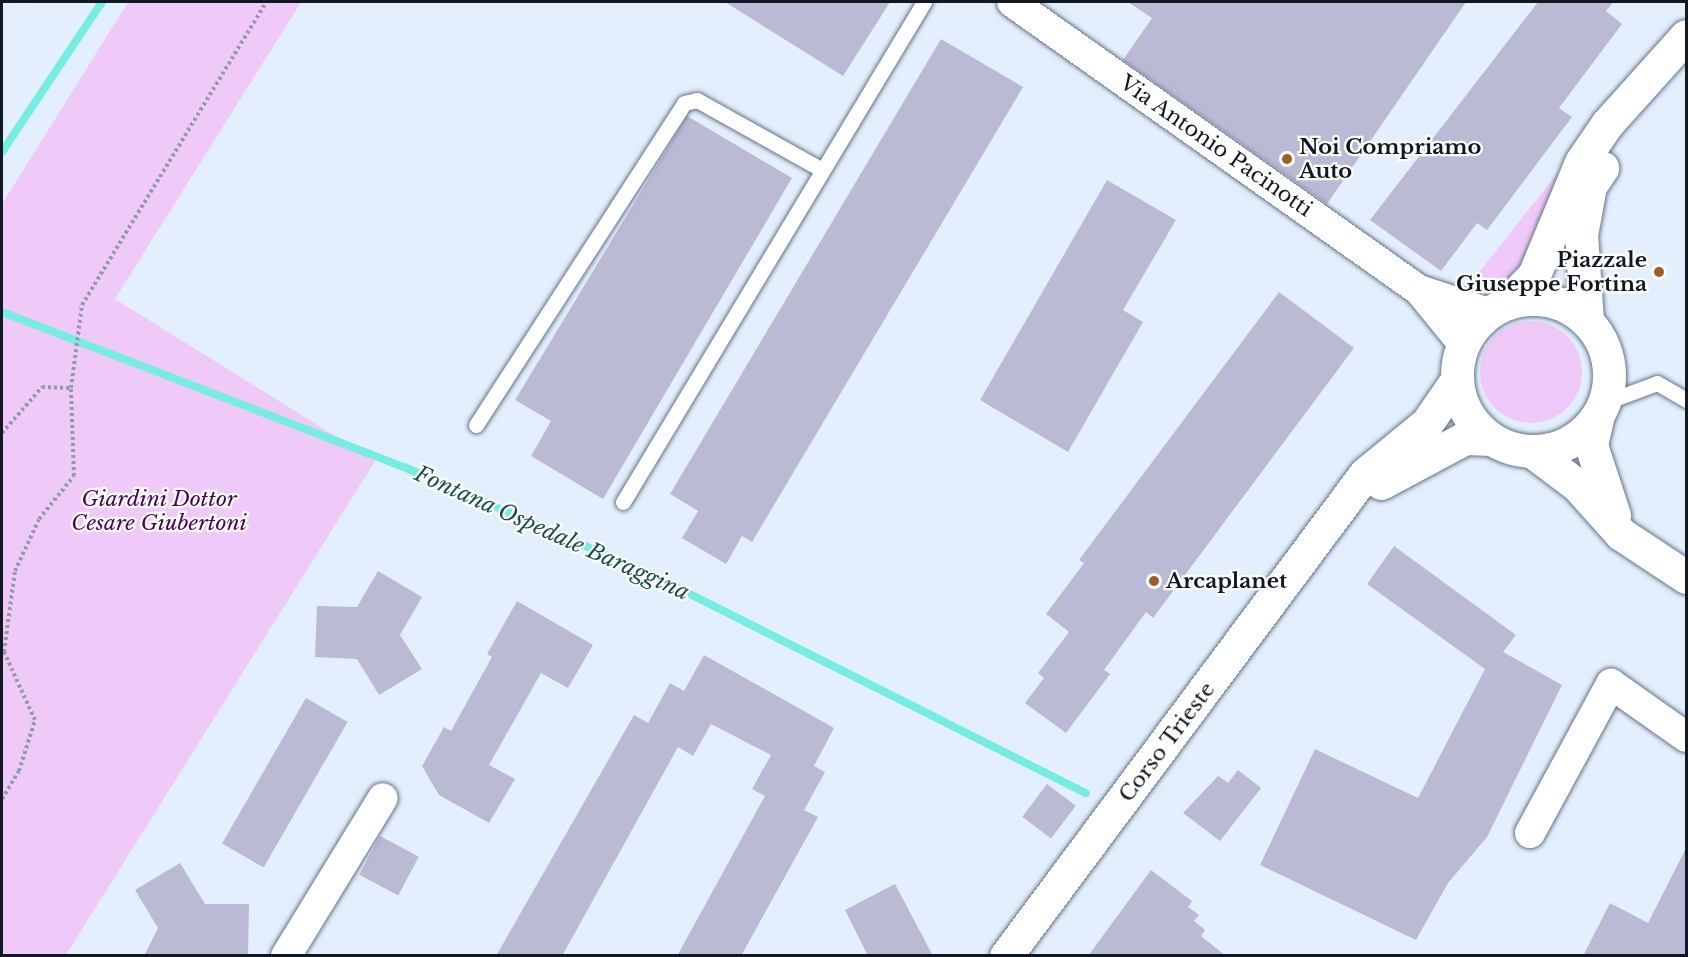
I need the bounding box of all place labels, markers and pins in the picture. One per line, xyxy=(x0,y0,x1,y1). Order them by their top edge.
place label: Noi Compriamo Auto xyxy=(1299,134,1481,184)
marker: Noi Compriamo Auto xyxy=(1280,152,1294,166)
place label: Piazzale Giuseppe Fortina xyxy=(1456,247,1647,297)
marker: Piazzale Giuseppe Fortina xyxy=(1652,265,1666,279)
place label: Arcaplanet xyxy=(1166,568,1287,594)
marker: Arcaplanet xyxy=(1147,574,1161,588)

